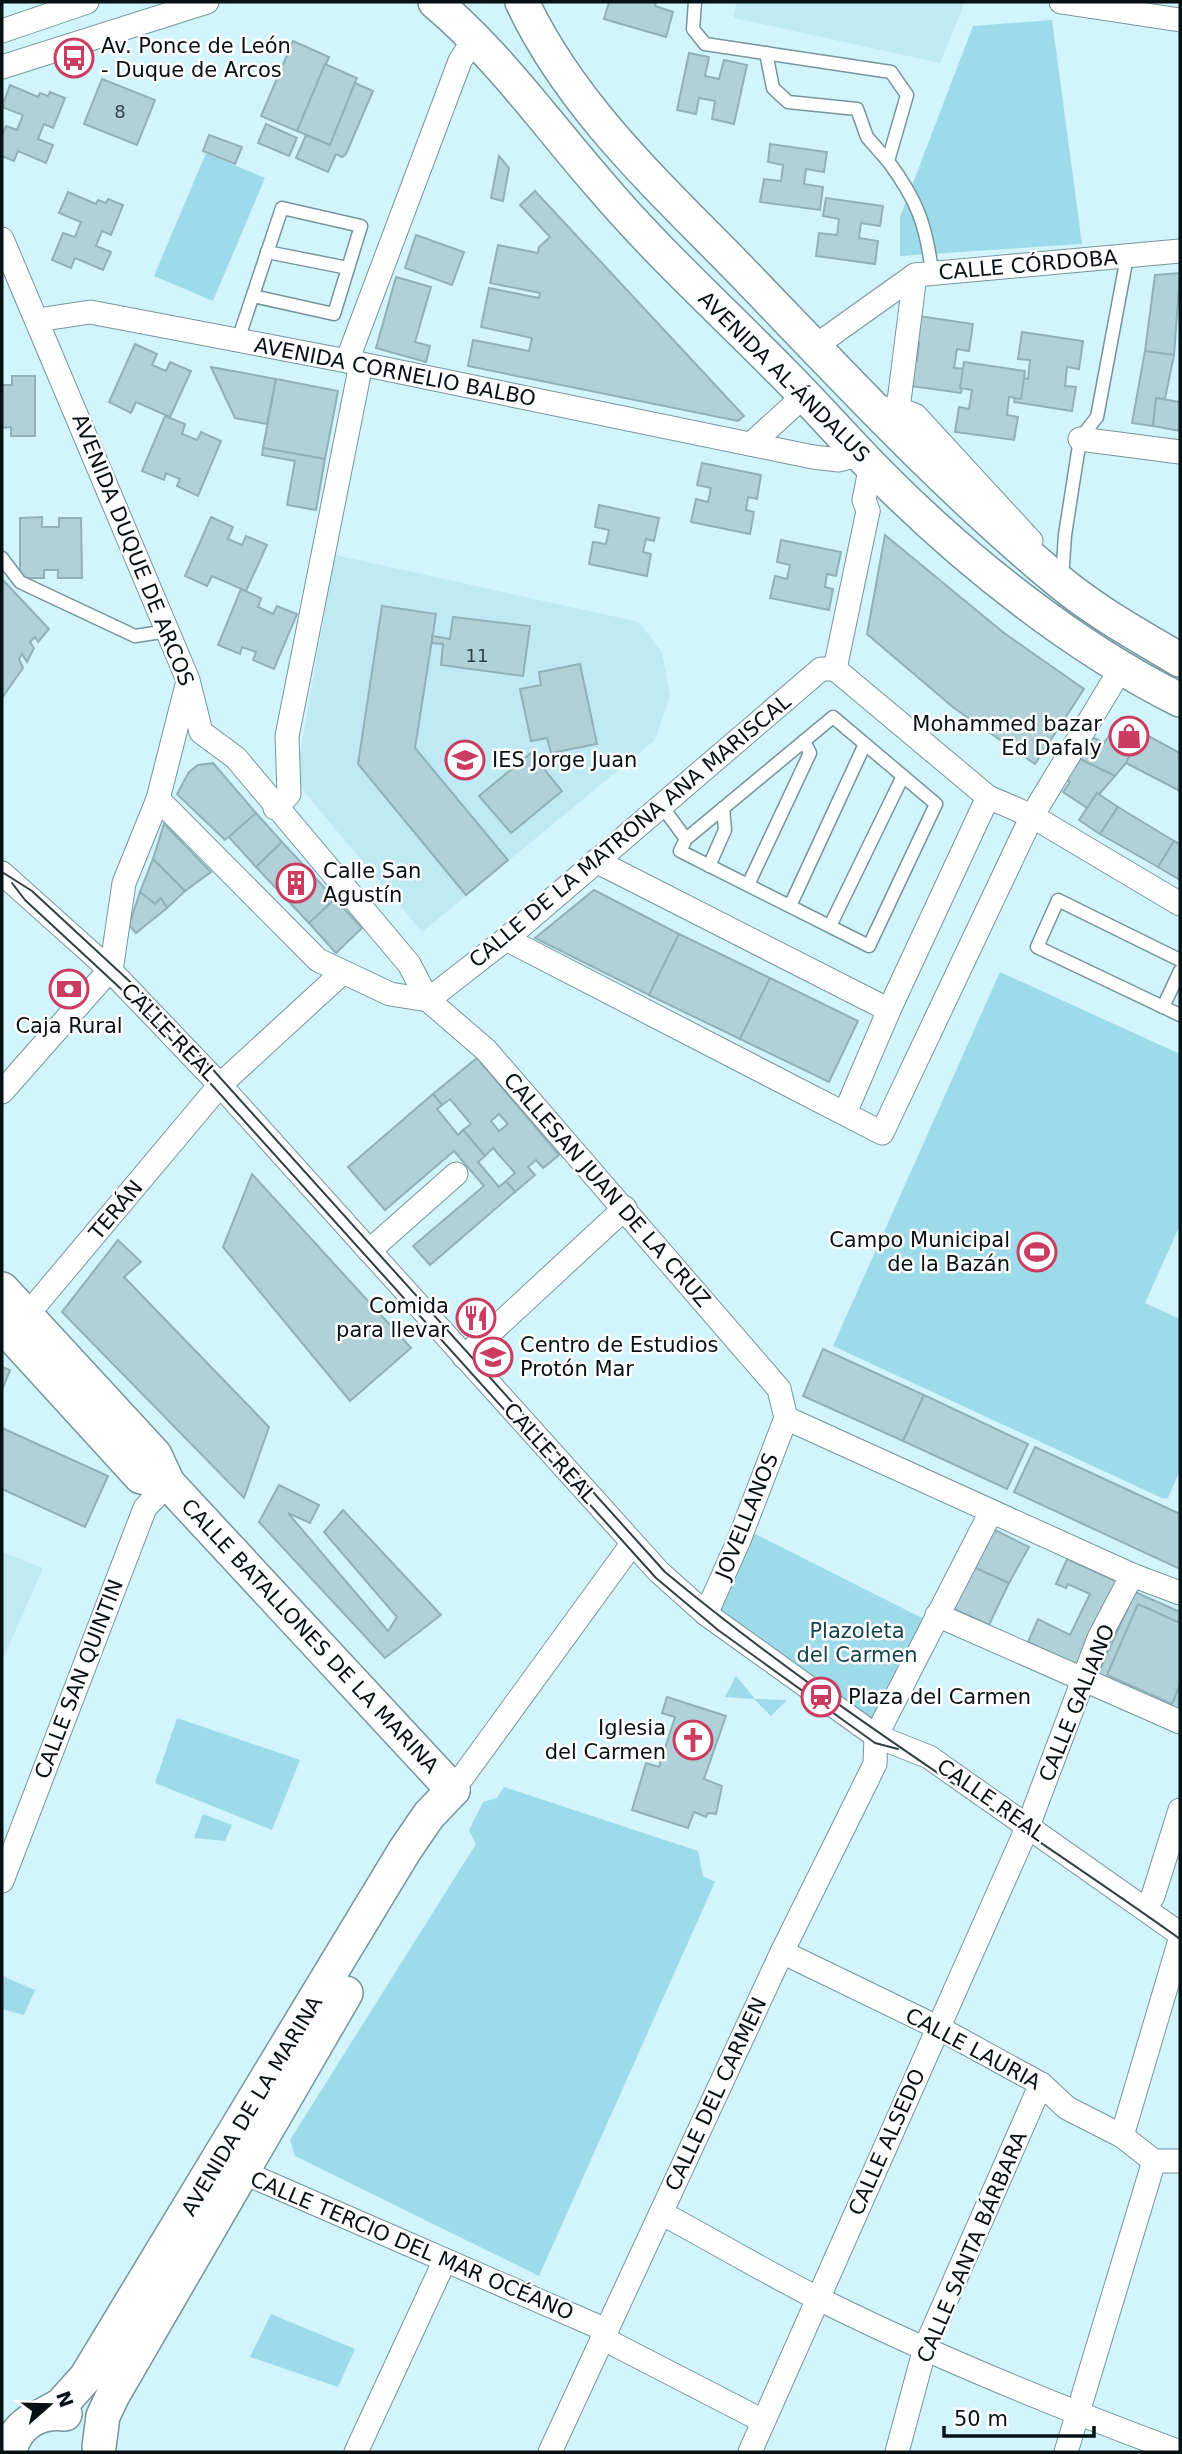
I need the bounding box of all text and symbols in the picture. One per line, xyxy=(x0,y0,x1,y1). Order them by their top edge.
place label: Av. Ponce de León - Duque de Arcos xyxy=(101,34,291,82)
bus stop icon: Av. Ponce de León - Duque de Arcos xyxy=(53,37,95,79)
house number: 8 xyxy=(114,101,126,122)
street label: CALLE CÓRDOBA xyxy=(937,244,1119,285)
street label: AVENIDA AL-ÁNDALUS xyxy=(694,286,875,467)
street label: AVENIDA CORNELIO BALBO xyxy=(252,333,538,411)
street label: AVENIDA DUQUE DE ARCOS xyxy=(67,410,199,690)
house number: 11 xyxy=(466,645,488,666)
street label: CALLE DE LA MATRONA ANA MARISCAL xyxy=(465,689,796,973)
place label: Mohammed bazar Ed Dafaly xyxy=(912,712,1102,760)
shop icon: Mohammed bazar Ed Dafaly xyxy=(1108,715,1150,757)
school or university icon: IES Jorge Juan xyxy=(444,739,486,781)
place label: IES Jorge Juan xyxy=(492,748,637,772)
place label: Calle San Agustín xyxy=(323,859,421,907)
building icon: Calle San Agustín xyxy=(275,862,317,904)
bank icon: Caja Rural xyxy=(48,968,90,1010)
street label: CALLE REAL xyxy=(116,978,222,1086)
place label: Caja Rural xyxy=(15,1014,123,1038)
street label: CALLESAN JUAN DE LA CRUZ xyxy=(499,1068,715,1312)
street label: TERÁN xyxy=(83,1175,148,1245)
place label: Campo Municipal de la Bazán xyxy=(829,1228,1010,1276)
sports icon: Campo Municipal de la Bazán xyxy=(1016,1231,1058,1273)
place label: Comida para llevar xyxy=(336,1294,449,1342)
restaurant icon: Comida para llevar xyxy=(455,1297,497,1339)
place label: Centro de Estudios Protón Mar xyxy=(520,1333,718,1381)
school or university icon: Centro de Estudios Protón Mar xyxy=(472,1336,514,1378)
street label: CALLE REAL xyxy=(499,1398,601,1508)
street label: JOVELLANOS xyxy=(710,1449,783,1584)
street label: CALLE BATALLONES DE LA MARINA xyxy=(176,1494,444,1778)
street label: CALLE SAN QUINTIN xyxy=(30,1576,128,1782)
park label: Plazoleta del Carmen xyxy=(796,1619,918,1667)
street label: CALLE GALIANO xyxy=(1034,1621,1120,1785)
station icon: Plaza del Carmen xyxy=(800,1676,842,1718)
place label: Plaza del Carmen xyxy=(848,1685,1031,1709)
place label: Iglesia del Carmen xyxy=(545,1716,666,1764)
church icon: Iglesia del Carmen xyxy=(672,1719,714,1761)
street label: CALLE REAL xyxy=(932,1754,1050,1846)
street label: AVENIDA DE LA MARINA xyxy=(177,1991,328,2220)
street label: CALLE DEL CARMEN xyxy=(661,1993,771,2195)
street label: CALLE LAURIA xyxy=(901,2003,1045,2095)
street label: CALLE ALSEDO xyxy=(844,2065,930,2219)
street label: CALLE SANTA BÁRBARA xyxy=(911,2127,1032,2366)
street label: CALLE TERCIO DEL MAR OCÉANO xyxy=(247,2166,578,2325)
north arrow xyxy=(14,2370,84,2440)
text: N xyxy=(52,2388,78,2410)
scale bar xyxy=(944,2394,1094,2438)
text: 50 m xyxy=(954,2407,1008,2431)

